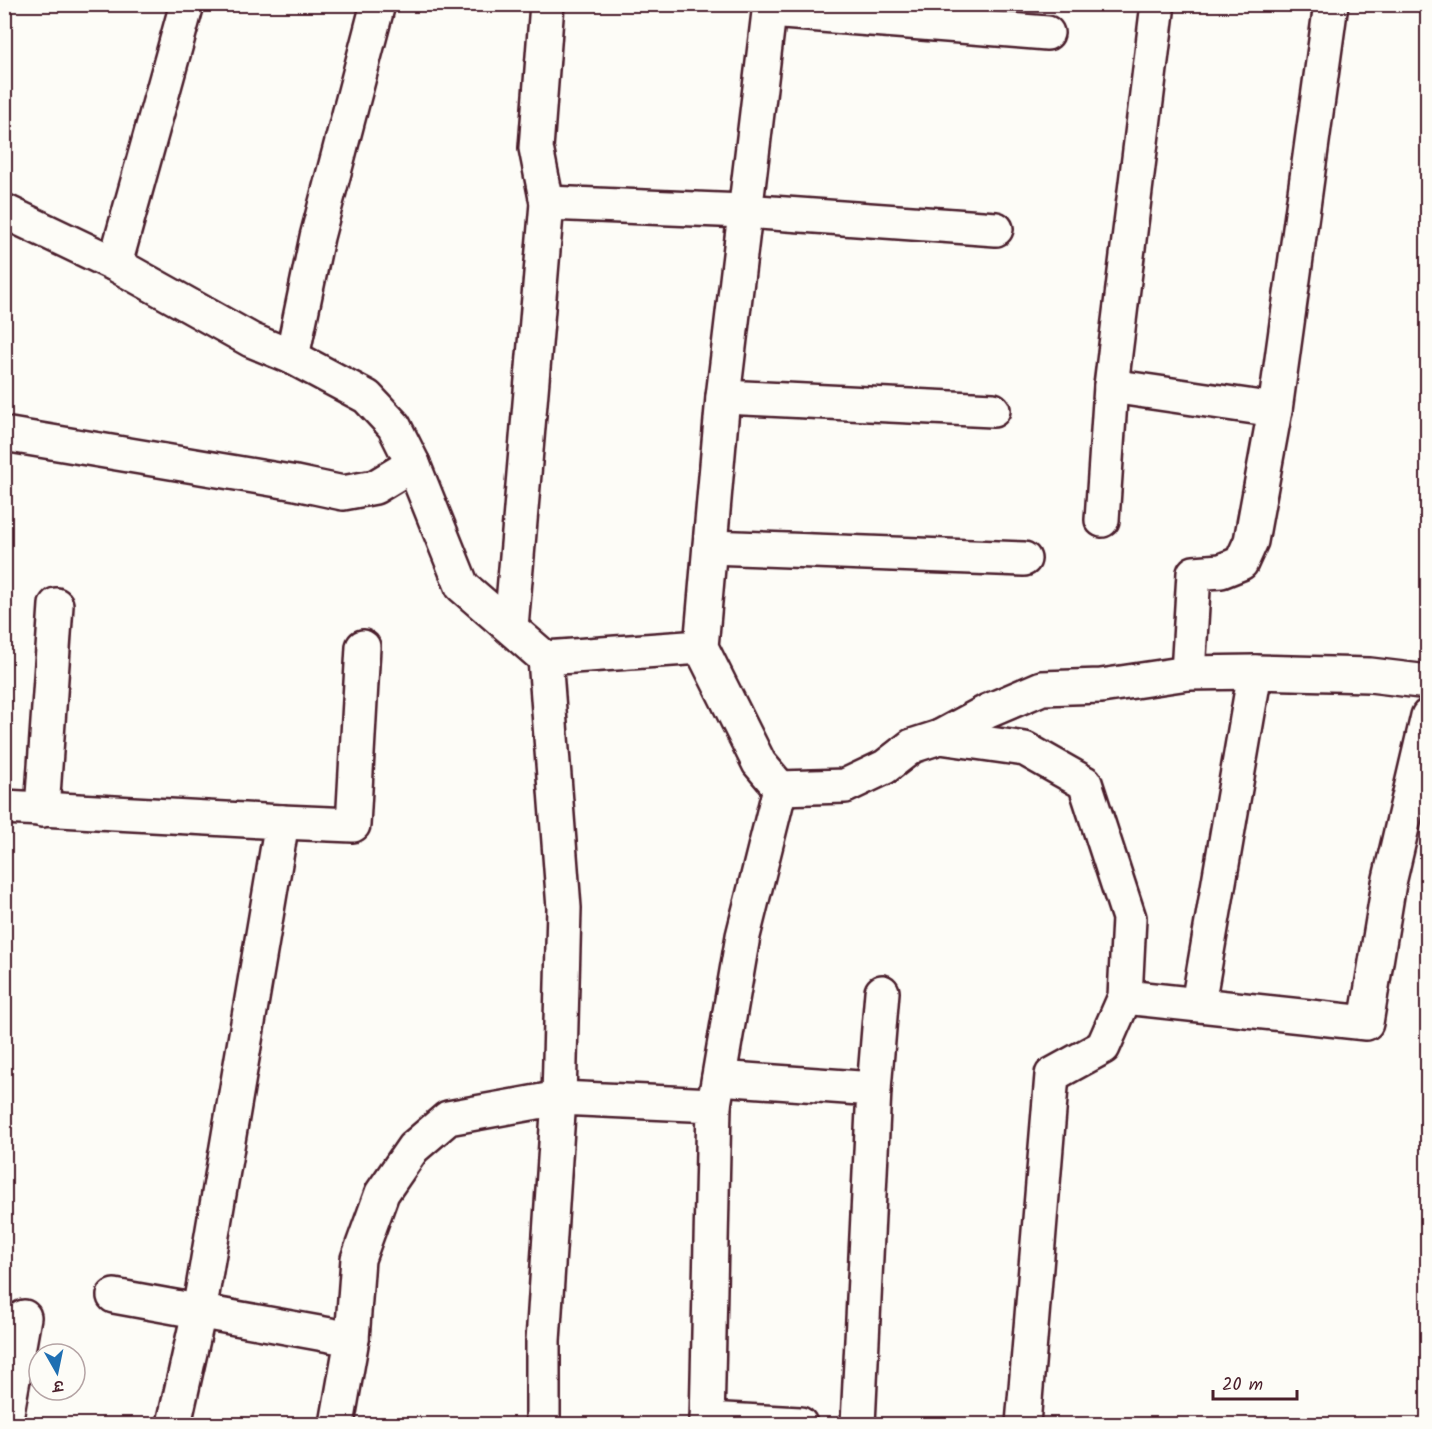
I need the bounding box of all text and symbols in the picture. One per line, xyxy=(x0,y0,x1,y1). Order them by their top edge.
north arrow xyxy=(27,1342,87,1402)
scale bar xyxy=(1213,1363,1297,1401)
text: 20 m xyxy=(1222,1371,1263,1400)
text: उ xyxy=(49,1372,66,1399)

